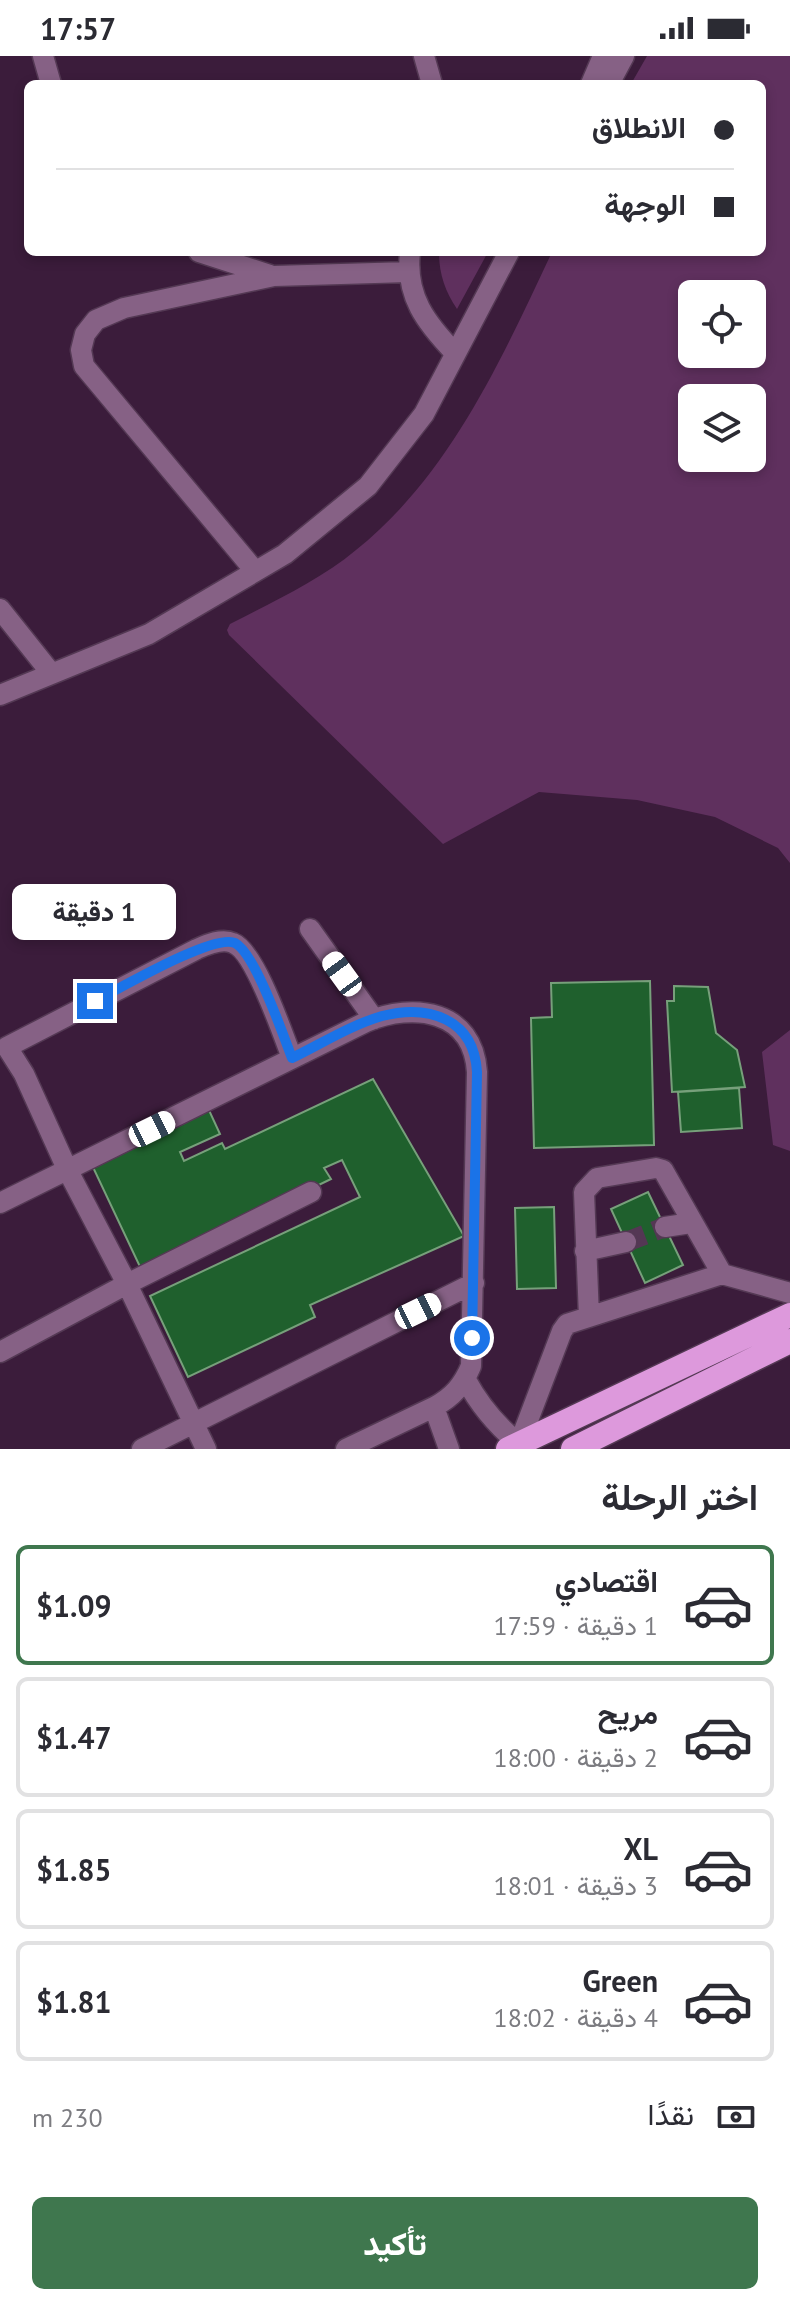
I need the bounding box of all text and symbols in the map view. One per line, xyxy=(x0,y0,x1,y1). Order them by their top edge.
text: 17:57 xyxy=(40,9,116,48)
text: الانطلاق xyxy=(592,107,686,146)
text: الوجهة xyxy=(604,184,686,223)
map controls xyxy=(678,280,766,472)
button: locate xyxy=(678,280,766,368)
button: layers xyxy=(678,384,766,472)
callout: 1 دقيقة xyxy=(13,885,177,941)
text: 1 دقيقة xyxy=(53,895,135,928)
car xyxy=(318,948,366,1000)
route end xyxy=(77,983,113,1019)
car xyxy=(125,1108,179,1150)
car xyxy=(391,1290,445,1332)
route start xyxy=(454,1320,490,1356)
text: اختر الرحلة xyxy=(601,1473,758,1520)
text: اقتصادي xyxy=(555,1561,658,1600)
icon: car xyxy=(682,1569,754,1641)
text: $1.09 xyxy=(36,1586,111,1625)
text: 1 دقيقة · 17:59 xyxy=(494,1609,658,1642)
text: مريح xyxy=(598,1693,658,1732)
icon: car xyxy=(682,1701,754,1773)
text: $1.47 xyxy=(36,1718,111,1757)
text: 2 دقيقة · 18:00 xyxy=(494,1741,658,1774)
text: XL xyxy=(624,1829,658,1868)
icon: car xyxy=(682,1833,754,1905)
text: $1.85 xyxy=(36,1850,111,1889)
text: 3 دقيقة · 18:01 xyxy=(494,1869,658,1902)
text: Green xyxy=(583,1961,658,2000)
icon: car xyxy=(682,1965,754,2037)
text: $1.81 xyxy=(36,1982,111,2021)
text: 4 دقيقة · 18:02 xyxy=(494,2001,658,2034)
text: نقدًا xyxy=(648,2094,694,2133)
icon: cash xyxy=(714,2095,758,2139)
text: 230 m xyxy=(32,2101,103,2134)
button: تأكيد xyxy=(32,2197,758,2289)

